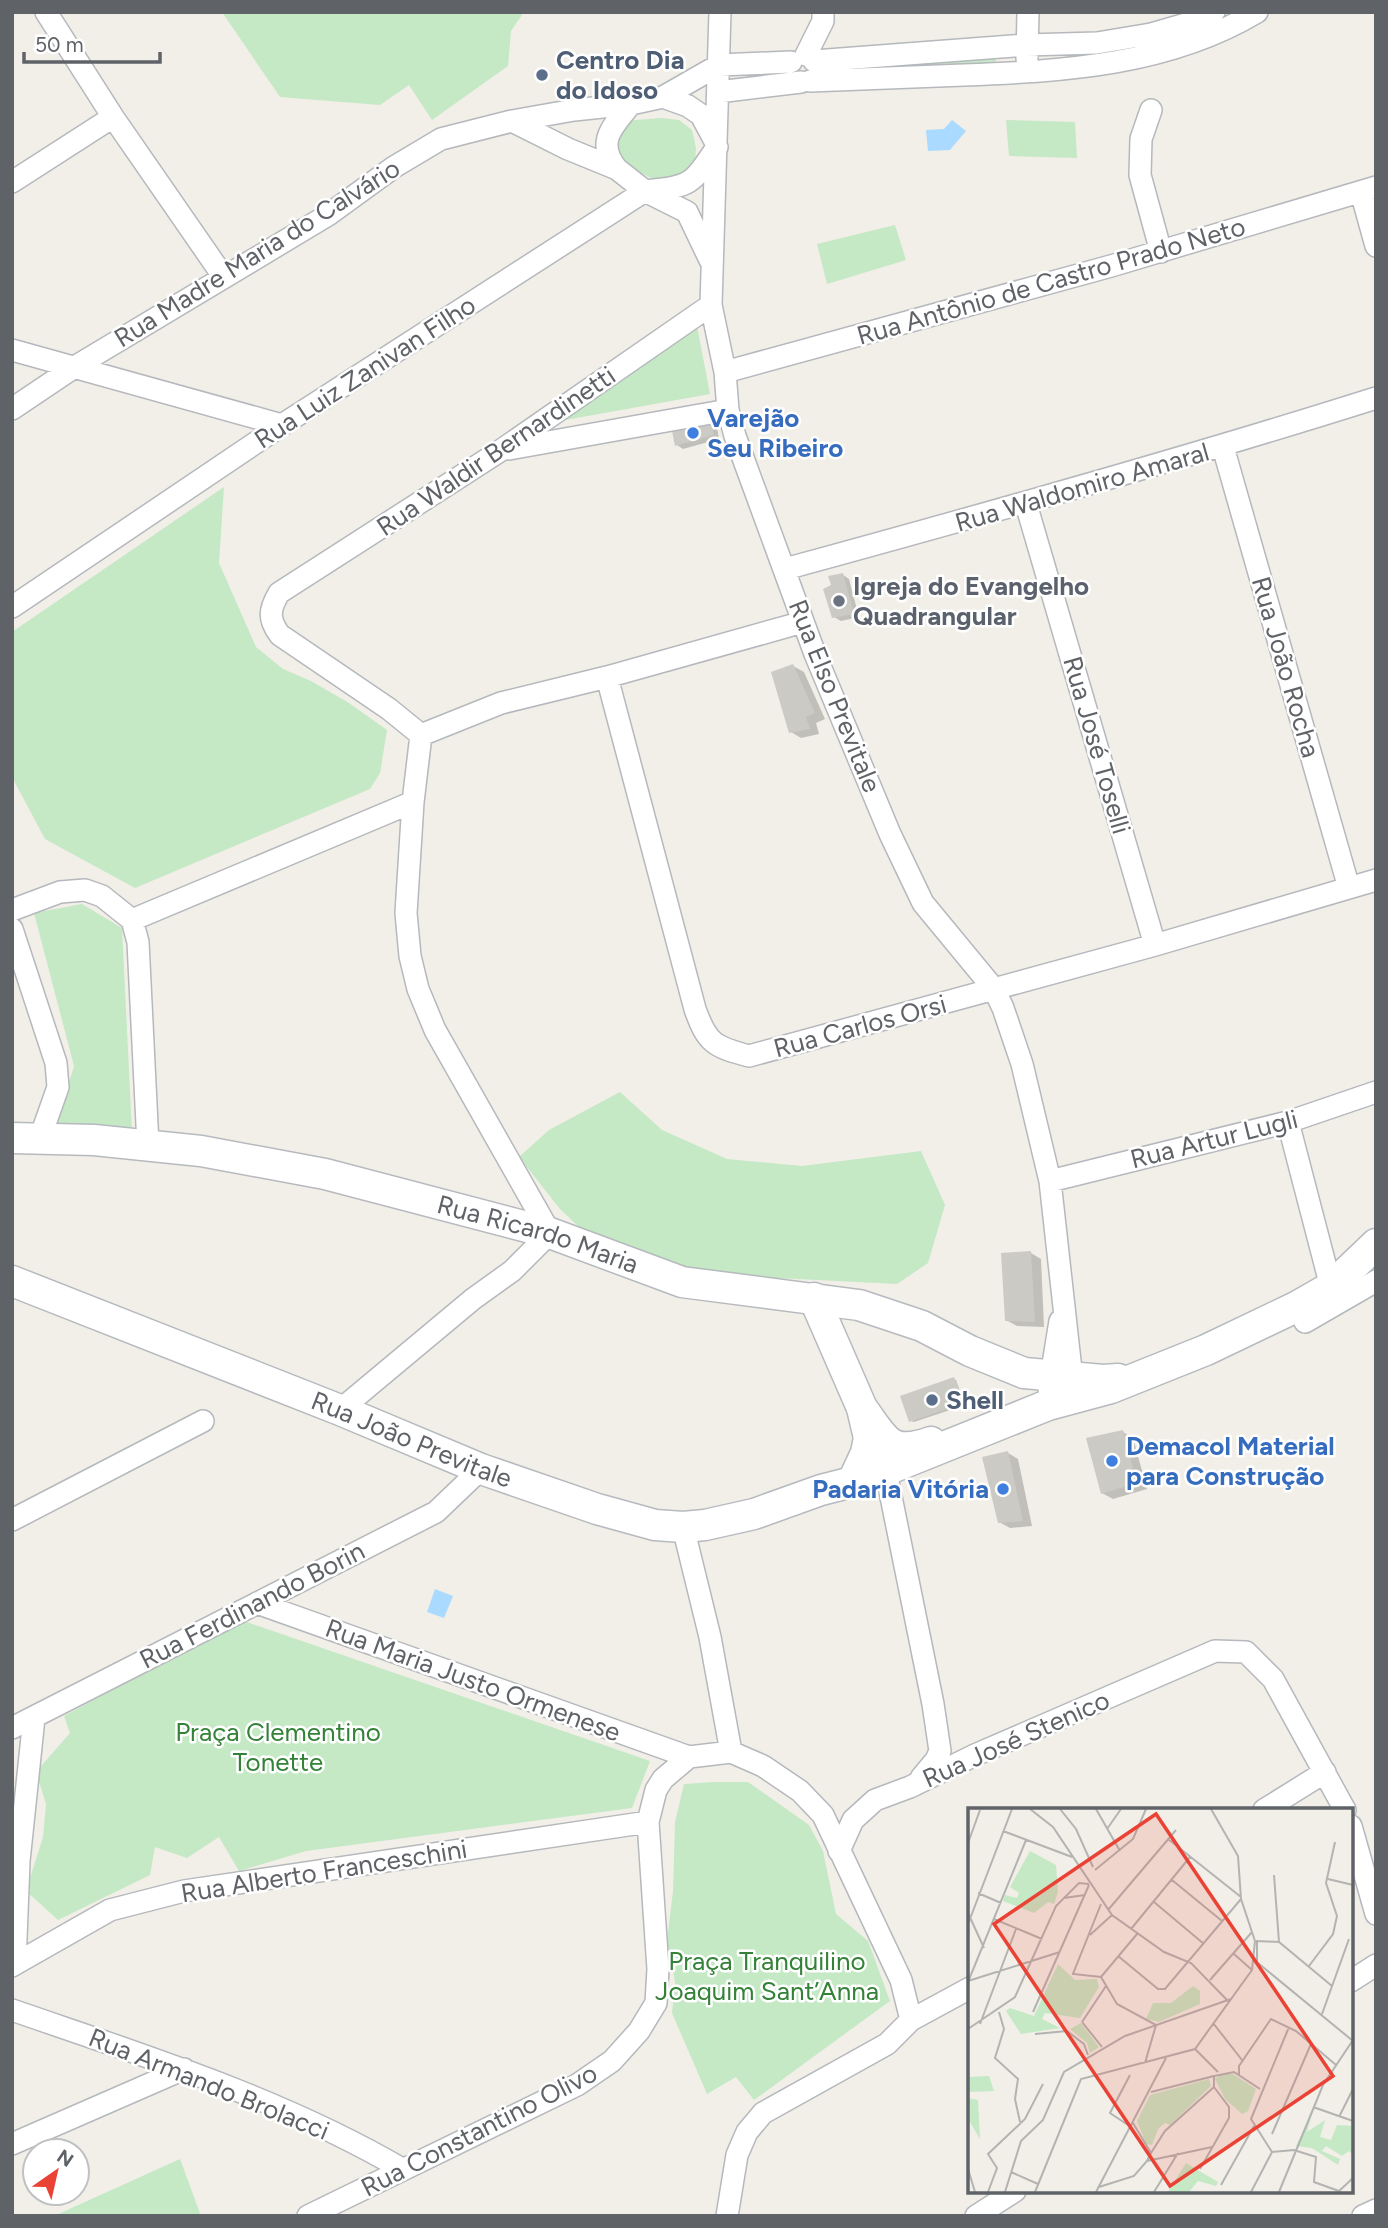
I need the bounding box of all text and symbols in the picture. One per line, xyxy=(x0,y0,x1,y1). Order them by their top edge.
scale bar xyxy=(24,21,161,65)
text: 50 m xyxy=(35,32,84,57)
place label: Centro Dia do Idoso xyxy=(556,44,685,106)
marker: Centro Dia do Idoso xyxy=(534,67,550,83)
street label: Rua Madre Maria do Calvário xyxy=(108,152,406,354)
street label: Rua Antônio de Castro Prado Neto xyxy=(853,210,1249,352)
street label: Rua Luiz Zanivan Filho xyxy=(248,289,482,455)
street label: Rua Waldir Bernardinetti xyxy=(371,359,621,543)
place label: Varejão Seu Ribeiro xyxy=(707,402,843,464)
marker: Varejão Seu Ribeiro xyxy=(685,425,701,441)
street label: Rua Waldomiro Amaral xyxy=(951,435,1213,539)
place label: Igreja do Evangelho Quadrangular xyxy=(853,570,1089,632)
street label: Rua João Rocha xyxy=(1245,573,1327,761)
marker: Igreja do Evangelho Quadrangular xyxy=(831,593,847,609)
street label: Rua Elso Previtale xyxy=(782,595,888,797)
street label: Rua José Toselli xyxy=(1056,652,1138,838)
street label: Rua Carlos Orsi xyxy=(770,988,950,1064)
street label: Rua Artur Lugli xyxy=(1127,1103,1301,1175)
street label: Rua Ricardo Maria xyxy=(434,1188,643,1280)
street label: Rua João Previtale xyxy=(307,1384,516,1494)
place label: Shell xyxy=(946,1384,1004,1416)
marker: Shell xyxy=(924,1392,940,1408)
place label: Demacol Material para Construção xyxy=(1126,1430,1335,1492)
marker: Demacol Material para Construção xyxy=(1104,1453,1120,1469)
place label: Padaria Vitória xyxy=(812,1473,989,1505)
marker: Padaria Vitória xyxy=(995,1481,1011,1497)
street label: Rua Ferdinando Borin xyxy=(134,1534,370,1676)
street label: Rua Maria Justo Ormenese xyxy=(321,1612,625,1748)
street label: Rua José Stenico xyxy=(918,1683,1114,1795)
park label: Praça Clementino Tonette xyxy=(175,1716,381,1778)
inset map xyxy=(968,1808,1353,2193)
street label: Rua Alberto Franceschini xyxy=(179,1833,469,1909)
park label: Praça Tranquilino Joaquim Sant’Anna xyxy=(655,1945,879,2007)
street label: Rua Armando Brolacci xyxy=(84,2021,334,2147)
street label: Rua Constantino Olivo xyxy=(356,2057,602,2203)
north arrow xyxy=(21,2137,91,2207)
text: N xyxy=(53,2145,78,2172)

